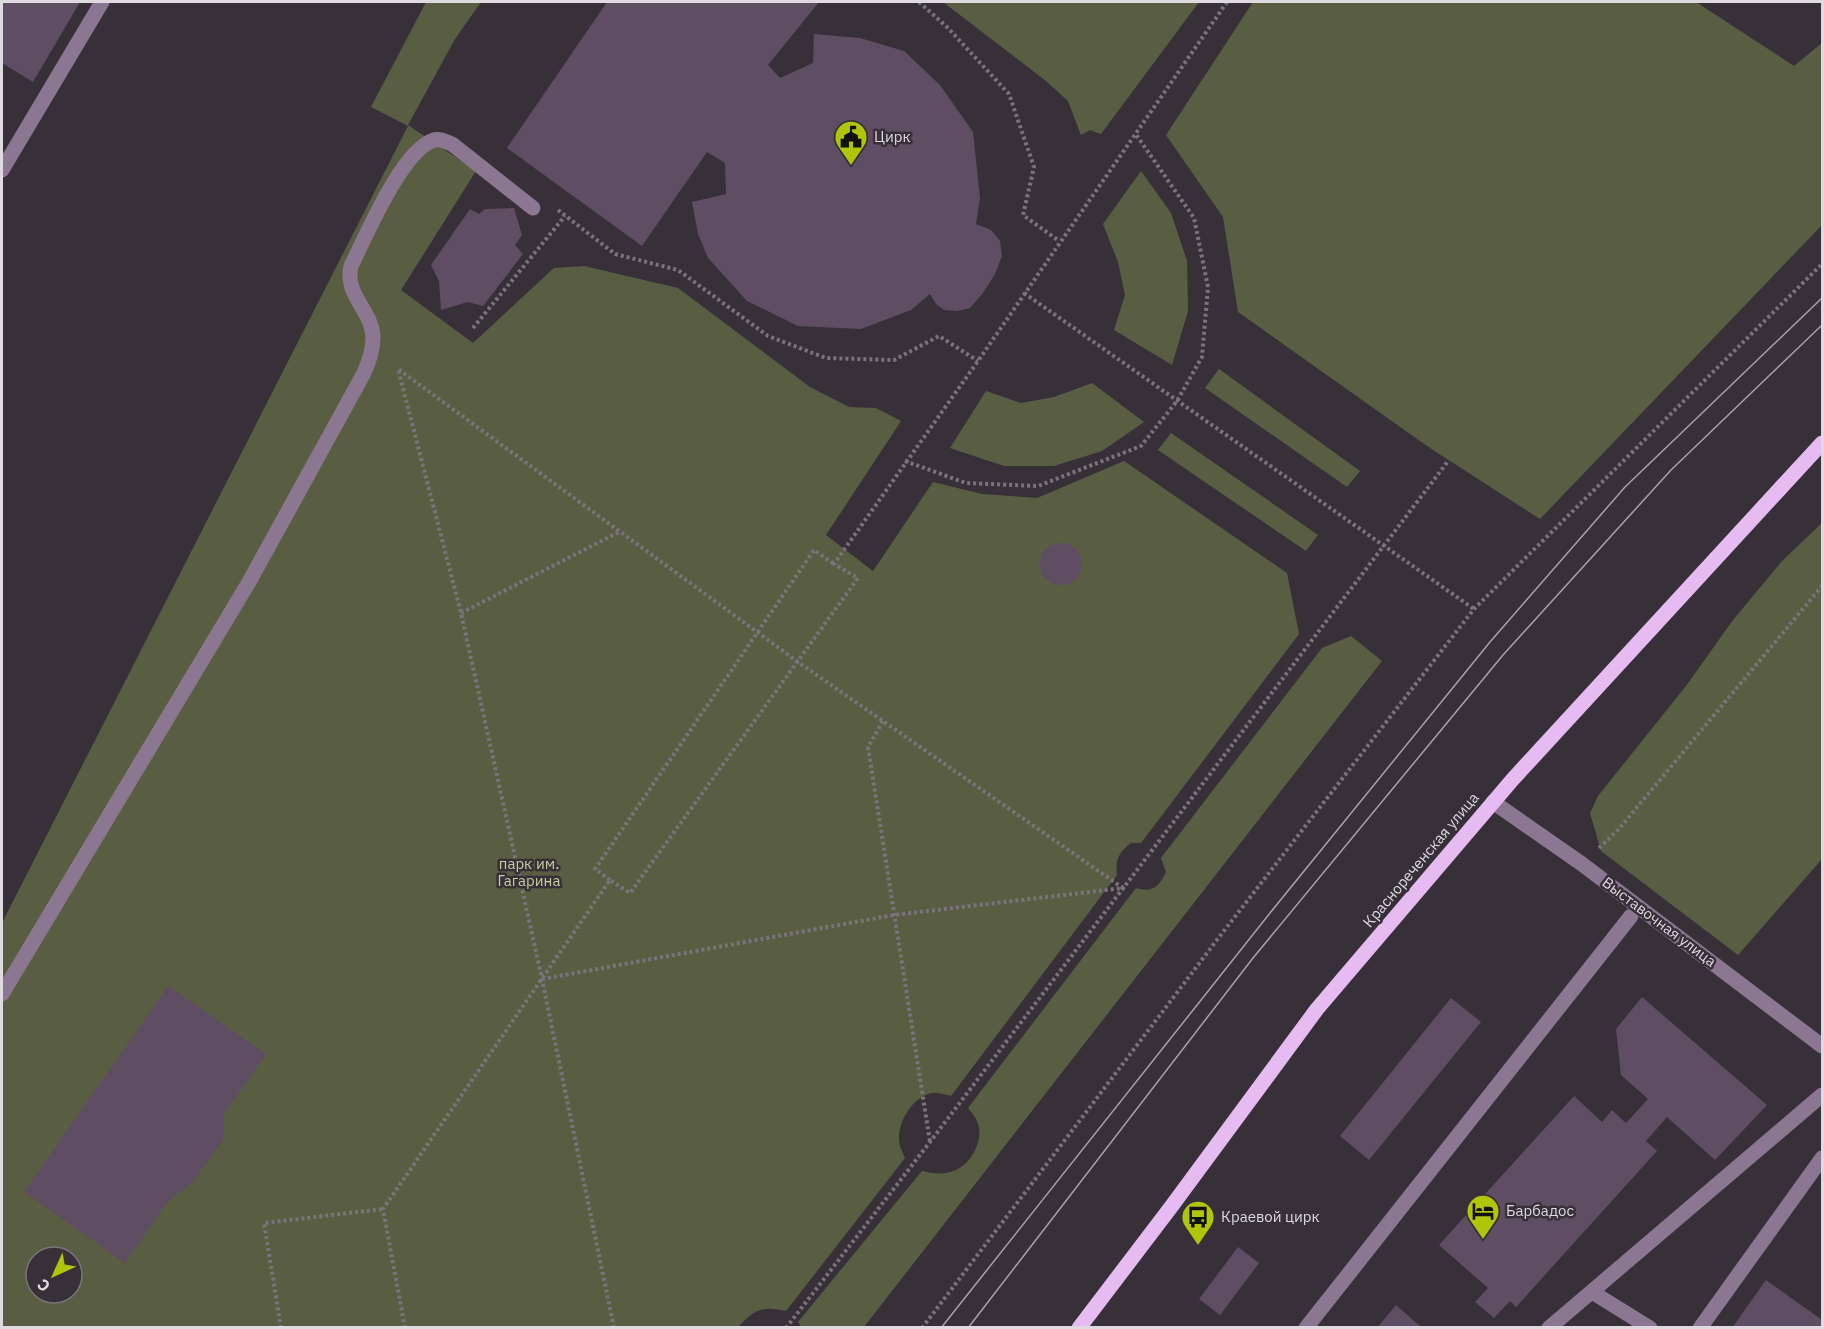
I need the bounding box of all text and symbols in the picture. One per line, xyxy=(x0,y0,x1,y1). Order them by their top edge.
public building icon: Цирк xyxy=(833,119,869,166)
place label: Цирк xyxy=(874,127,911,146)
street label: Краснореченская улица xyxy=(1359,788,1483,931)
park label: парк им. Гагарина xyxy=(498,854,560,890)
street label: Выставочная улица xyxy=(1598,873,1720,971)
hotel icon: Барбадос xyxy=(1465,1193,1501,1240)
bus stop icon: Краевой цирк xyxy=(1180,1199,1216,1246)
place label: Барбадос xyxy=(1506,1201,1574,1220)
place label: Краевой цирк xyxy=(1221,1207,1320,1226)
north arrow xyxy=(24,1245,84,1305)
text: С xyxy=(33,1275,54,1296)

